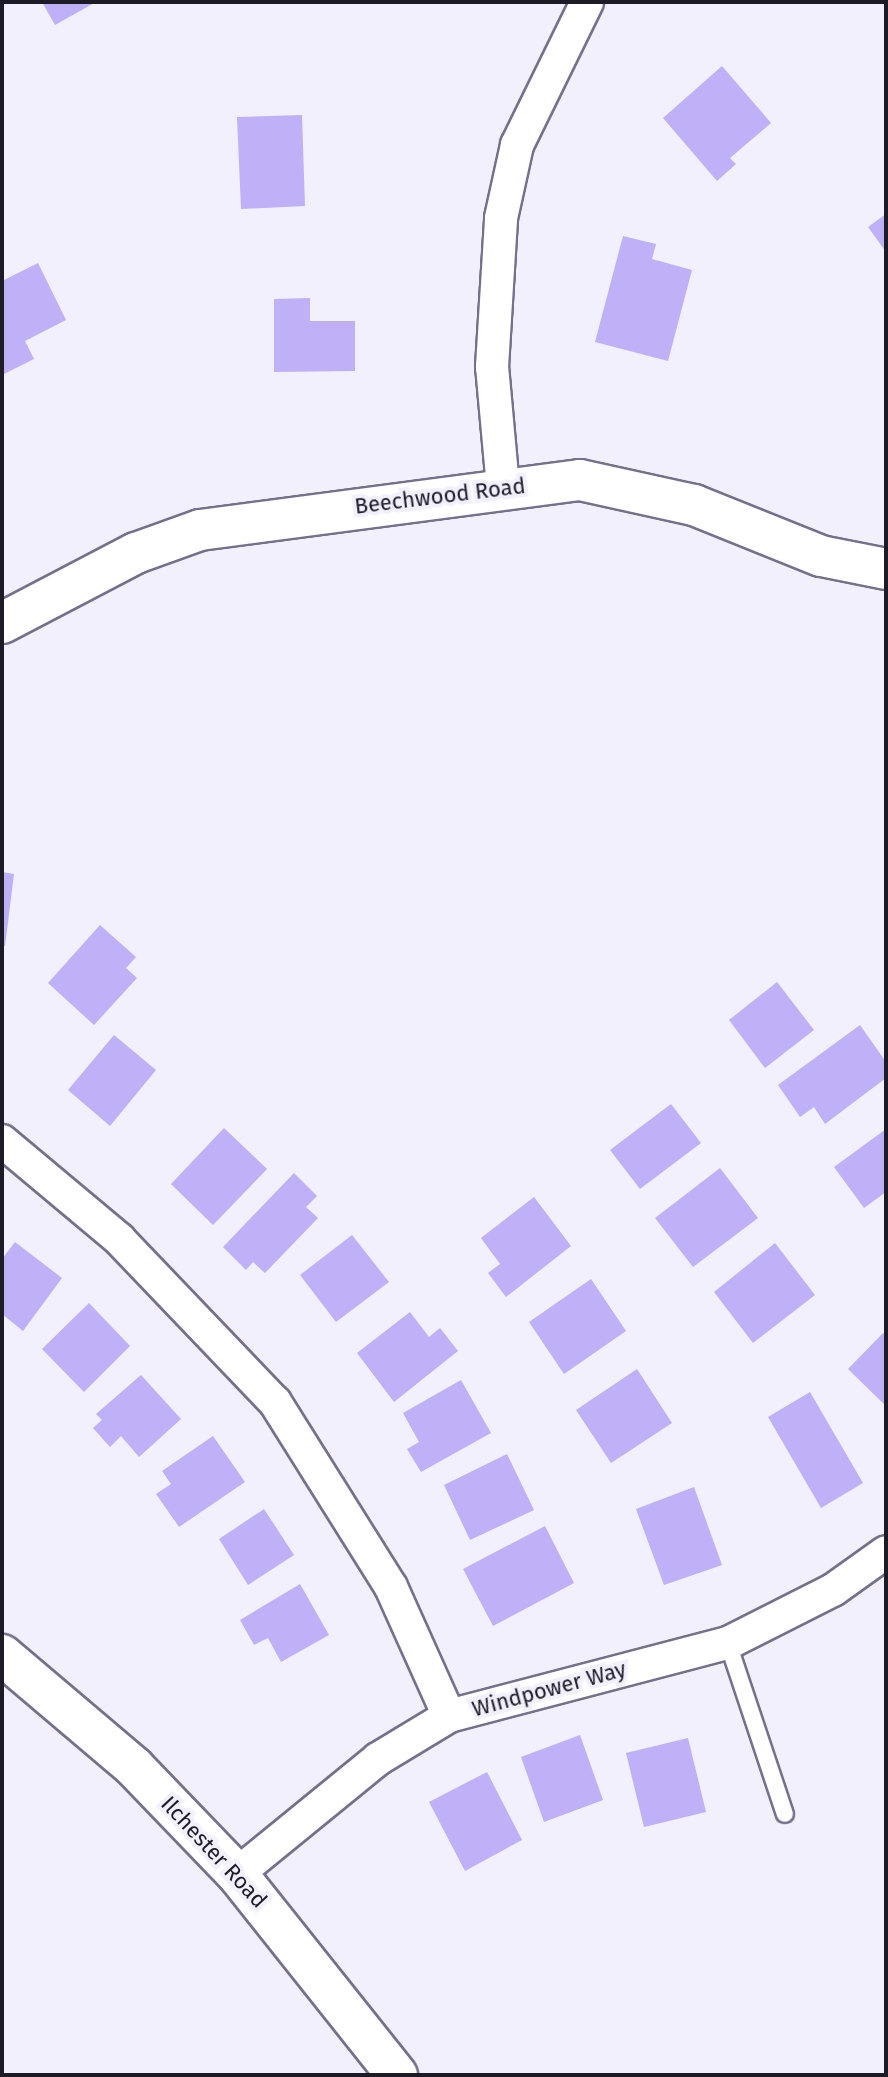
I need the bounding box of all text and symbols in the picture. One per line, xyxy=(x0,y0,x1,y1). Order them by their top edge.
street label: Beechwood Road xyxy=(353,472,527,520)
street label: Windpower Way xyxy=(469,1656,629,1722)
street label: Ilchester Road xyxy=(156,1791,272,1913)

